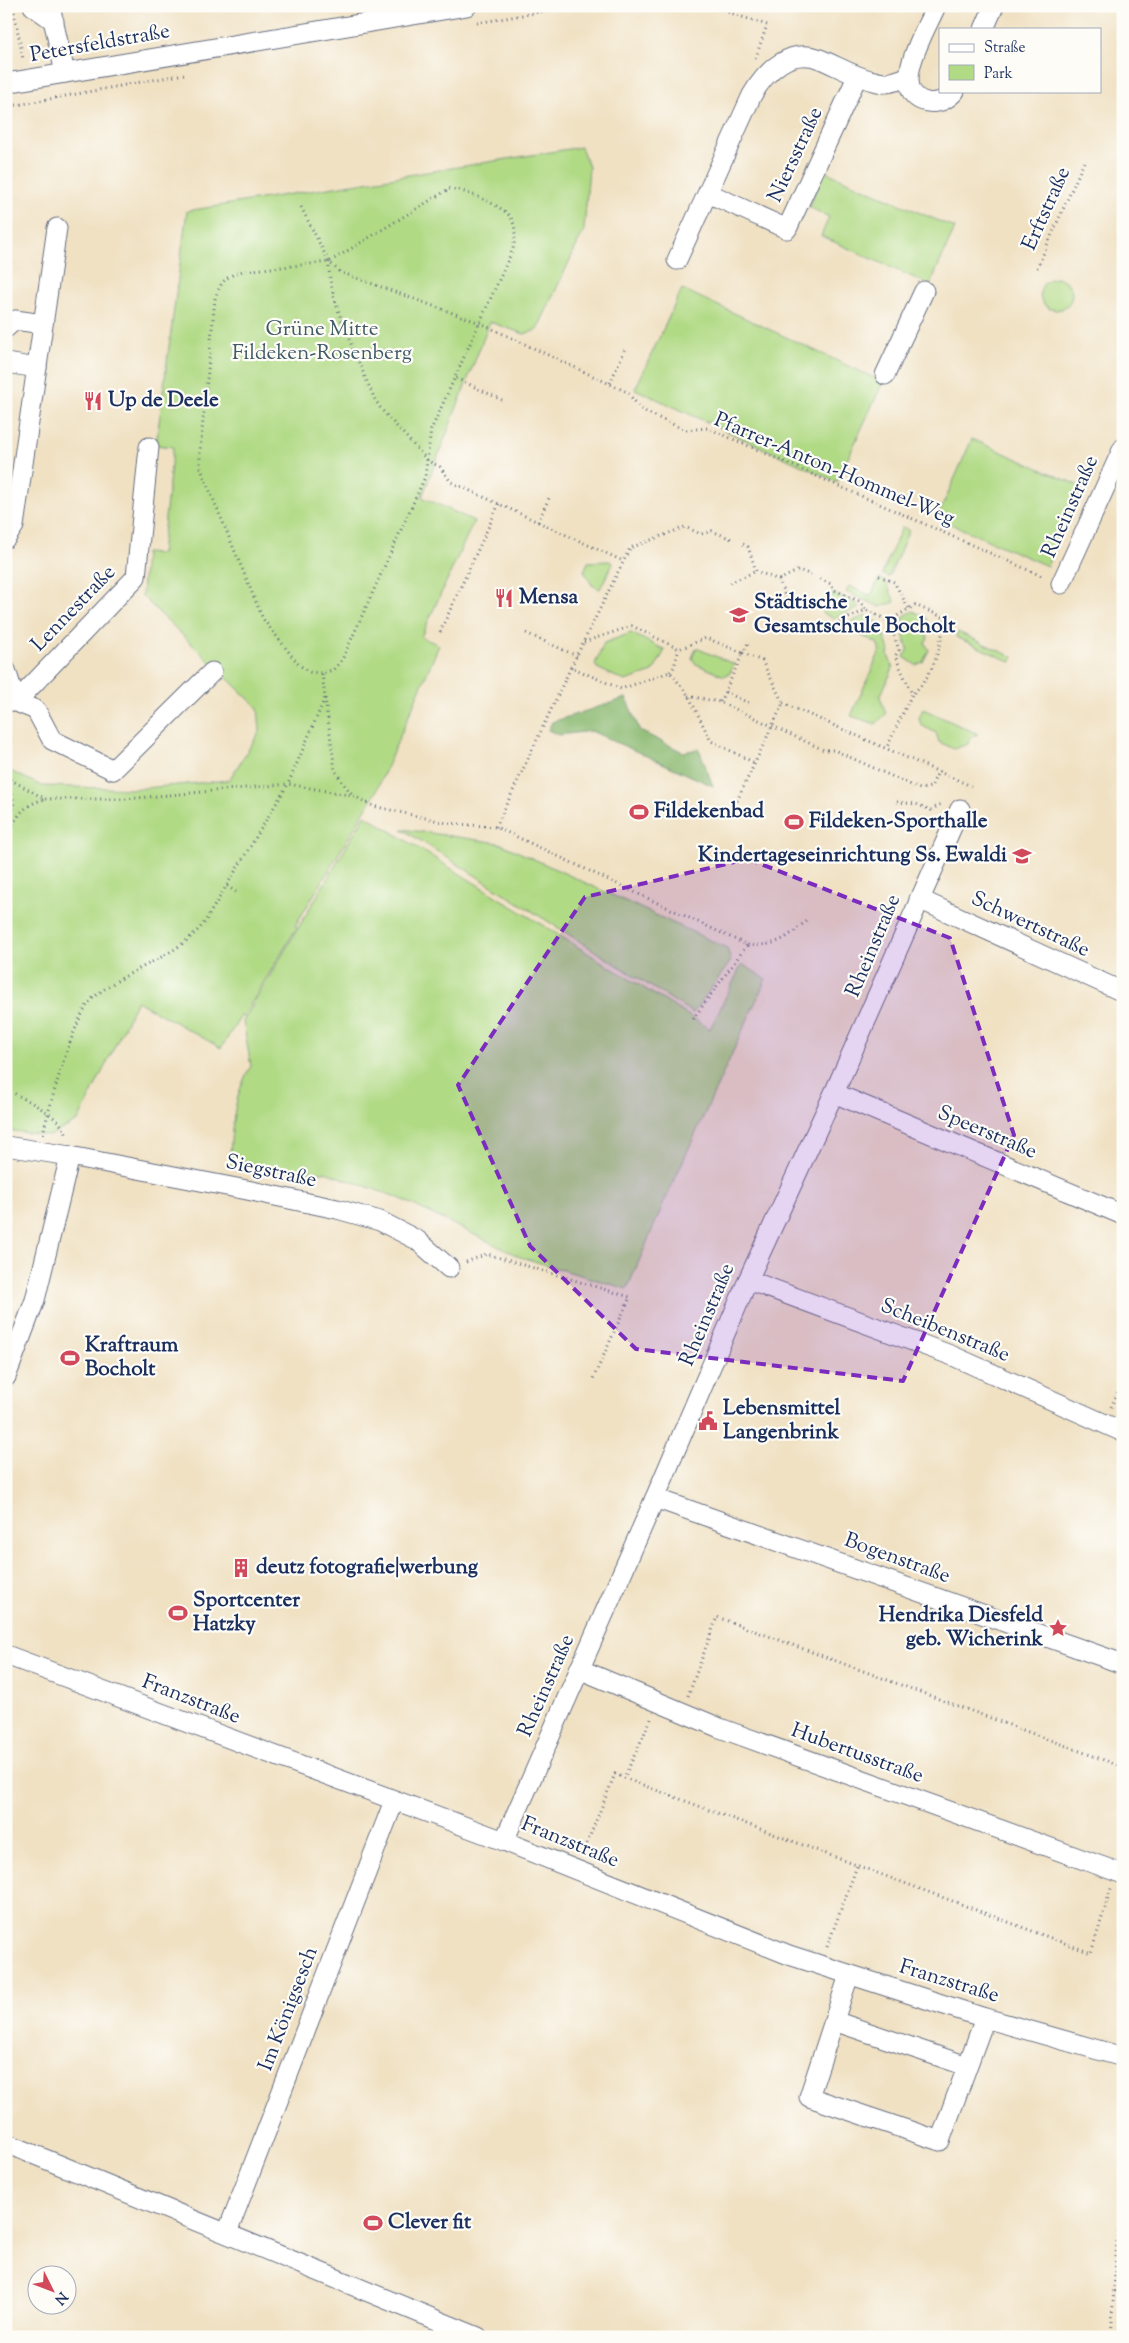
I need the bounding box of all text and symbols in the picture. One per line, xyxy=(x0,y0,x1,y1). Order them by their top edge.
street label: Petersfeldstraße xyxy=(28,17,172,71)
legend xyxy=(939,28,1102,92)
text: Straße xyxy=(984,38,1026,59)
text: Park xyxy=(984,64,1013,85)
street label: Niersstraße xyxy=(761,102,831,208)
street label: Erftstraße xyxy=(1015,162,1079,256)
park label: Grüne Mitte Fildeken-Rosenberg xyxy=(232,315,412,369)
place label: Up de Deele xyxy=(108,386,219,416)
restaurant icon: Up de Deele xyxy=(82,390,104,412)
street label: Pfarrer-Anton-Hommel-Weg xyxy=(709,406,959,534)
street label: Rheinstraße xyxy=(1035,451,1107,563)
street label: Lennestraße xyxy=(25,559,123,659)
place label: Mensa xyxy=(519,583,578,613)
restaurant icon: Mensa xyxy=(493,587,515,609)
place label: Städtische Gesamtschule Bocholt xyxy=(754,588,956,642)
school or university icon: Städtische Gesamtschule Bocholt xyxy=(728,604,750,626)
place label: Fildekenbad xyxy=(654,797,764,827)
sports icon: Fildekenbad xyxy=(628,801,650,823)
place label: Fildeken-Sporthalle xyxy=(809,807,988,837)
sports icon: Fildeken-Sporthalle xyxy=(783,811,805,833)
place label: Kindertageseinrichtung Ss. Ewaldi xyxy=(698,841,1007,871)
school or university icon: Kindertageseinrichtung Ss. Ewaldi xyxy=(1011,845,1033,867)
street label: Schwertstraße xyxy=(966,884,1094,966)
street label: Rheinstraße xyxy=(839,890,909,1002)
street label: Speerstraße xyxy=(933,1099,1041,1167)
street label: Siegstraße xyxy=(223,1148,319,1196)
street label: Rheinstraße xyxy=(673,1259,743,1371)
street label: Scheibenstraße xyxy=(876,1291,1014,1371)
place label: Kraftraum Bocholt xyxy=(85,1331,179,1385)
sports icon: Kraftraum Bocholt xyxy=(59,1347,81,1369)
place label: Lebensmittel Langenbrink xyxy=(723,1394,840,1448)
public building icon: Lebensmittel Langenbrink xyxy=(697,1410,719,1432)
street label: Bogenstraße xyxy=(840,1526,954,1592)
place label: deutz fotografie|werbung xyxy=(256,1553,479,1583)
building icon: deutz fotografie|werbung xyxy=(230,1557,252,1579)
place label: Sportcenter Hatzky xyxy=(193,1586,300,1640)
place label: Hendrika Diesfeld geb. Wicherink xyxy=(879,1601,1044,1655)
sports icon: Sportcenter Hatzky xyxy=(167,1602,189,1624)
place icon: Hendrika Diesfeld geb. Wicherink xyxy=(1047,1617,1069,1639)
street label: Rheinstraße xyxy=(511,1630,583,1742)
street label: Franzstraße xyxy=(138,1668,244,1732)
street label: Hubertusstraße xyxy=(787,1716,927,1792)
street label: Franzstraße xyxy=(517,1810,623,1876)
street label: Im Königsesch xyxy=(252,1942,326,2076)
street label: Franzstraße xyxy=(895,1953,1003,2011)
place label: Clever fit xyxy=(388,2208,472,2238)
sports icon: Clever fit xyxy=(362,2212,384,2234)
north arrow xyxy=(28,2266,78,2316)
text: N xyxy=(49,2287,71,2308)

